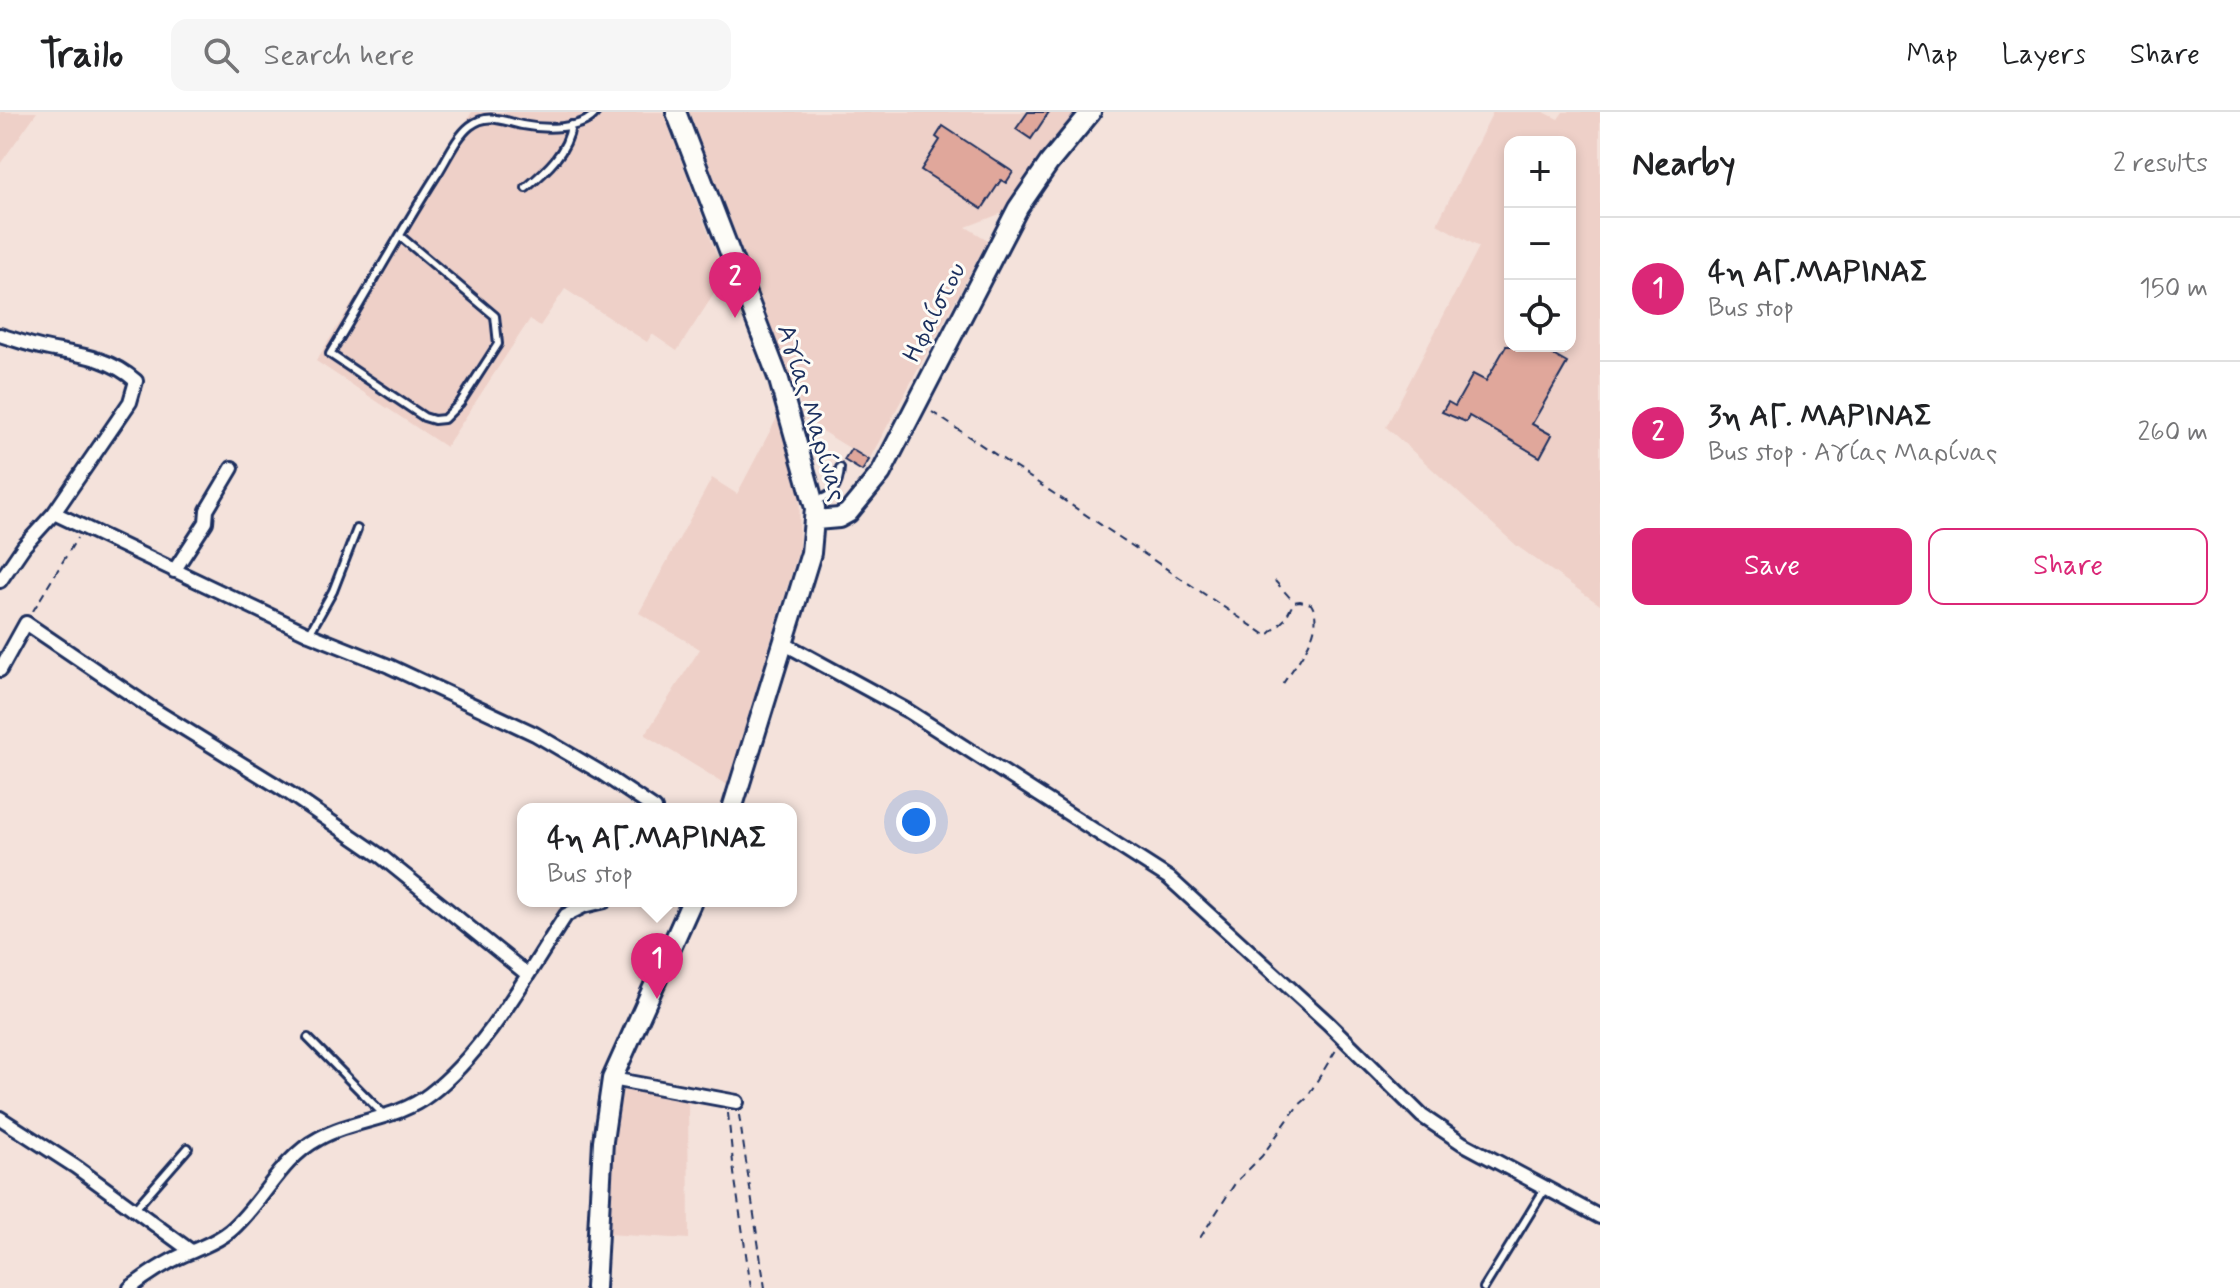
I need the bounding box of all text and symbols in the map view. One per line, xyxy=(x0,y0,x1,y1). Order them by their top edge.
search box xyxy=(171,19,731,91)
text: Trailo xyxy=(40,31,123,80)
icon: search xyxy=(199,33,243,77)
text: Search here xyxy=(263,36,414,75)
text: Map xyxy=(1907,37,1958,74)
text: Layers xyxy=(2002,37,2086,74)
text: Share xyxy=(2130,37,2200,74)
map controls xyxy=(1504,136,1576,352)
button: + xyxy=(1504,136,1576,208)
text: Nearby xyxy=(1632,142,1736,187)
text: 2 results xyxy=(2113,147,2208,181)
button: − xyxy=(1504,208,1576,280)
pin: 2 xyxy=(709,252,761,318)
text: 4η ΑΓ.ΜΑΡΙΝΑΣ xyxy=(1708,253,1928,292)
street label: Ηφαίστου xyxy=(895,257,975,369)
text: 1 xyxy=(1652,272,1664,306)
text: 150 m xyxy=(2139,272,2208,306)
button: locate xyxy=(1504,280,1576,352)
text: Bus stop xyxy=(1708,292,1794,326)
street label: Αγίας Μαρίνας xyxy=(768,320,854,506)
text: 3η ΑΓ. ΜΑΡΙΝΑΣ xyxy=(1708,397,1932,436)
text: 2 xyxy=(1652,416,1664,450)
text: 260 m xyxy=(2138,416,2208,450)
text: Bus stop · Αγίας Μαρίνας xyxy=(1708,436,1997,470)
button: Save xyxy=(1632,528,1912,605)
button: Share xyxy=(1928,528,2208,605)
your location xyxy=(896,802,936,842)
popup xyxy=(517,803,797,907)
text: 4η ΑΓ.ΜΑΡΙΝΑΣ xyxy=(547,819,767,858)
text: Bus stop xyxy=(547,858,633,892)
pin: 1 xyxy=(631,933,683,999)

